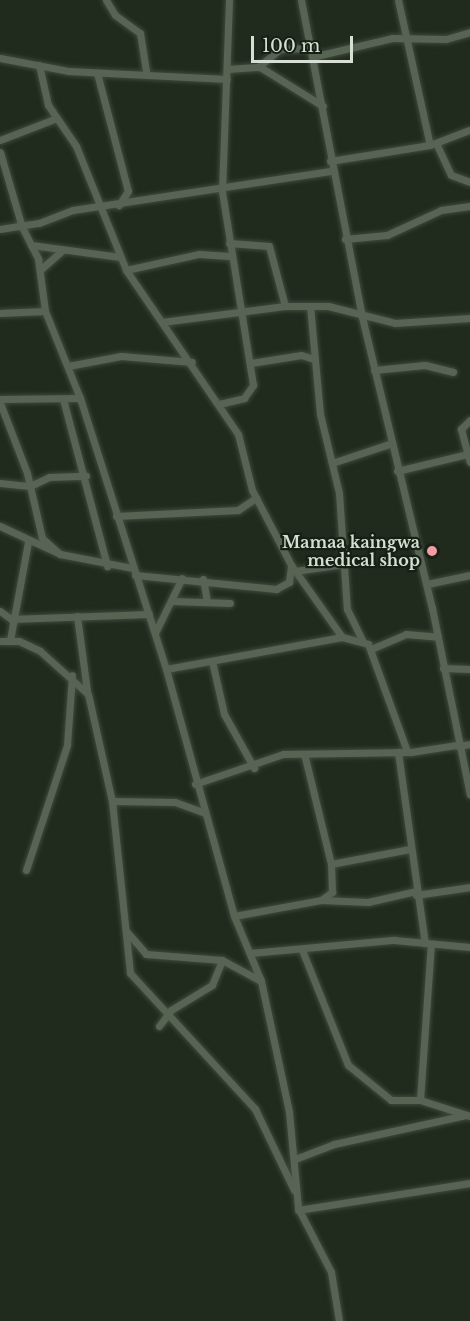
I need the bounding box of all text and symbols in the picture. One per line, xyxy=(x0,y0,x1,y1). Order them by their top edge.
scale bar xyxy=(254,24,356,62)
text: 100 m xyxy=(262,35,320,57)
place label: Mamaa kaingwa medical shop xyxy=(282,532,420,570)
marker: Mamaa kaingwa medical shop xyxy=(425,544,439,558)

